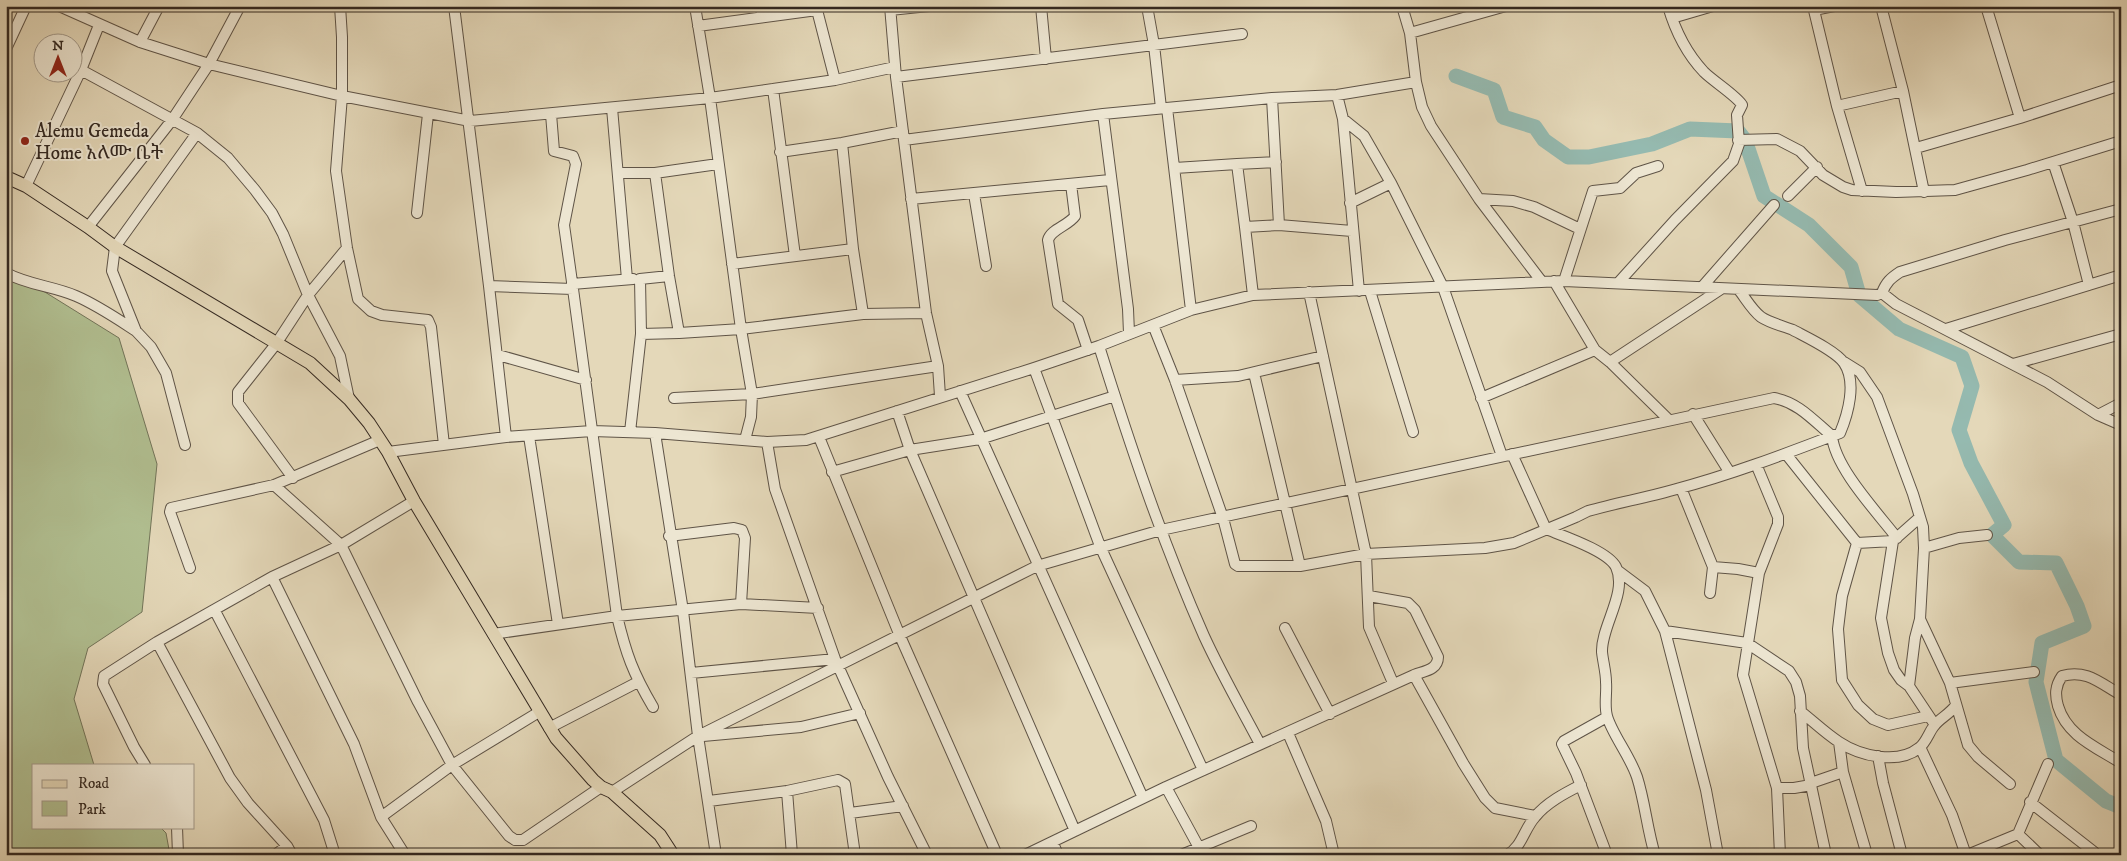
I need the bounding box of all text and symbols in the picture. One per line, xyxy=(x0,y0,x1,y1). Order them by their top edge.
north arrow xyxy=(32,32,82,82)
text: N xyxy=(52,37,64,55)
place label: Alemu Gemeda Home አለሙ ቤት xyxy=(35,120,164,165)
marker: Alemu Gemeda Home አለሙ ቤት xyxy=(19,135,31,147)
legend xyxy=(32,764,195,828)
text: Road xyxy=(78,774,110,793)
text: Park xyxy=(78,800,107,819)

